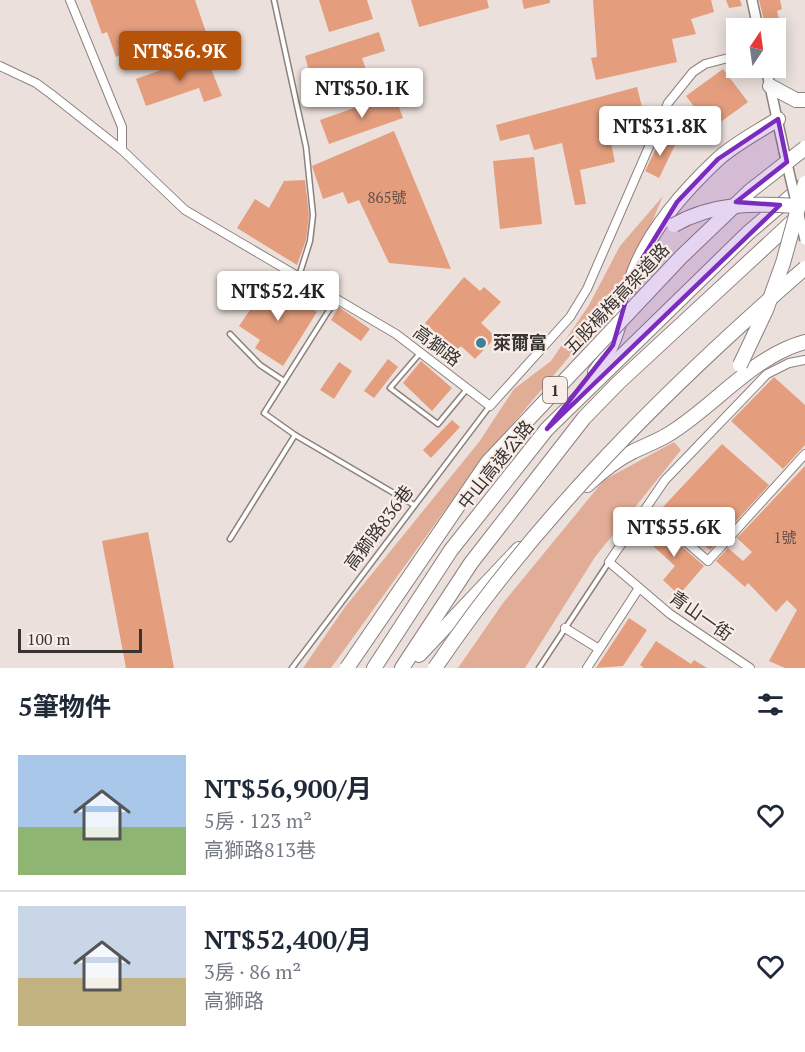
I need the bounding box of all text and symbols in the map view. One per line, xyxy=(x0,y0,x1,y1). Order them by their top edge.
north arrow xyxy=(726,18,786,78)
map controls xyxy=(726,18,786,78)
pin: NT$56.9K xyxy=(118,31,242,82)
text: NT$56.9K xyxy=(133,37,227,64)
pin: NT$50.1K xyxy=(300,68,424,119)
text: NT$50.1K xyxy=(315,74,409,101)
pin: NT$31.8K xyxy=(598,106,722,157)
text: NT$31.8K xyxy=(613,112,707,139)
house number: 865號 xyxy=(368,187,407,207)
street label: 五股楊梅高架道路 xyxy=(558,237,674,359)
pin: NT$52.4K xyxy=(216,271,340,322)
text: NT$52.4K xyxy=(231,277,325,304)
street label: 高獅路 xyxy=(409,319,466,371)
place label: 萊爾富 xyxy=(493,330,547,354)
marker: 萊爾富 xyxy=(474,336,488,350)
road number: 1 xyxy=(543,377,567,403)
street label: 中山高速公路 xyxy=(452,415,539,514)
street label: 高獅路836巷 xyxy=(338,480,418,575)
pin: NT$55.6K xyxy=(612,507,736,558)
text: NT$55.6K xyxy=(627,513,721,540)
house number: 1號 xyxy=(774,527,797,547)
street label: 青山一街 xyxy=(665,585,738,646)
scale bar xyxy=(18,626,142,654)
text: 100 m xyxy=(27,628,70,650)
icon: filters xyxy=(754,688,787,721)
text: 5筆物件 xyxy=(18,689,111,723)
text: NT$56,900/月 xyxy=(204,771,372,805)
icon: home xyxy=(66,779,138,851)
icon: heart xyxy=(754,799,787,832)
text: 5房 · 123 m² xyxy=(204,807,312,834)
text: 高獅路813巷 xyxy=(204,836,316,863)
text: NT$52,400/月 xyxy=(204,922,372,956)
icon: home xyxy=(66,930,138,1002)
icon: heart xyxy=(754,950,787,983)
text: 3房 · 86 m² xyxy=(204,958,301,985)
text: 高獅路 xyxy=(204,987,264,1014)

